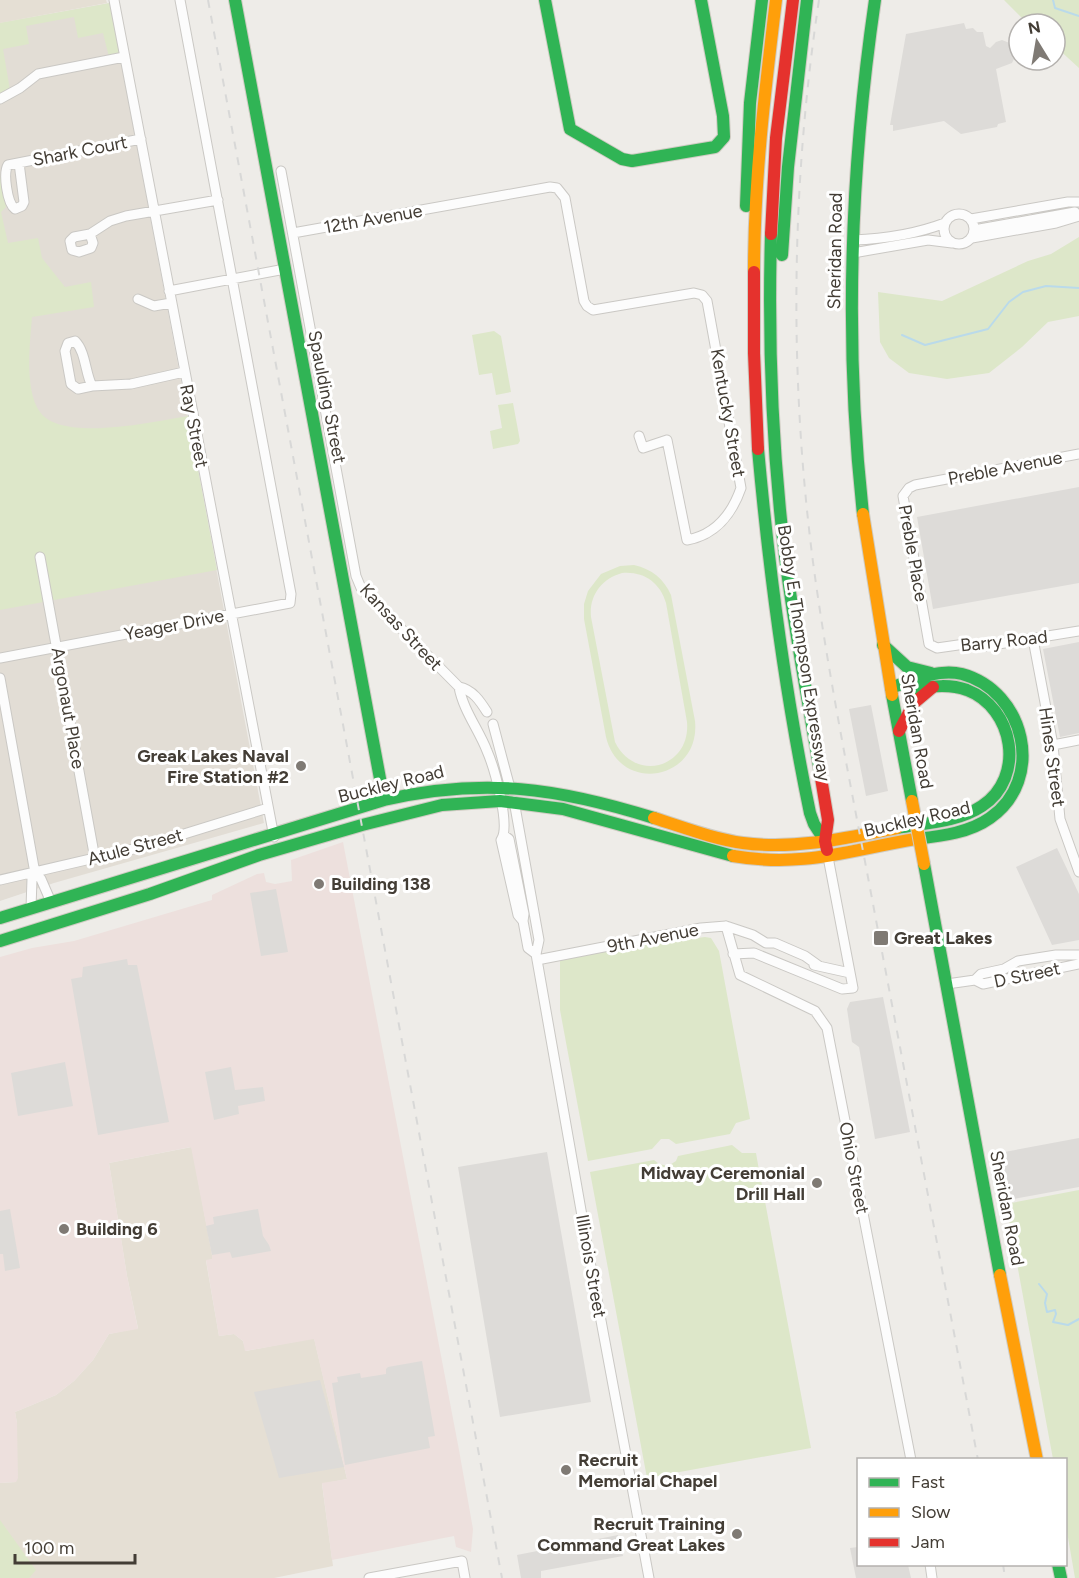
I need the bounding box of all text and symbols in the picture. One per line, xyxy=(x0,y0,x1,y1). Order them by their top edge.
north arrow xyxy=(1007,12,1067,72)
text: N xyxy=(1026,17,1042,38)
street label: Shark Court xyxy=(31,131,129,171)
street label: Sheridan Road xyxy=(823,192,847,310)
street label: 12th Avenue xyxy=(322,199,424,238)
street label: Spaulding Street xyxy=(303,329,351,466)
street label: Kentucky Street xyxy=(706,347,750,479)
street label: Ray Street xyxy=(175,382,213,470)
street label: Preble Avenue xyxy=(946,446,1064,490)
street label: Preble Place xyxy=(894,503,932,603)
street label: Bobby E. Thompson Expressway xyxy=(773,523,835,783)
street label: Kansas Street xyxy=(355,579,447,675)
street label: Yeager Drive xyxy=(122,605,226,645)
street label: Barry Road xyxy=(959,625,1049,657)
street label: Argonaut Place xyxy=(46,646,90,771)
street label: Sheridan Road xyxy=(896,672,938,790)
street label: Hines Street xyxy=(1034,706,1070,809)
place label: Greak Lakes Naval Fire Station #2 xyxy=(137,745,289,788)
marker: Greak Lakes Naval Fire Station #2 xyxy=(294,759,308,773)
street label: Buckley Road xyxy=(336,760,446,808)
street label: Buckley Road xyxy=(862,796,972,842)
street label: Atule Street xyxy=(85,824,185,870)
place label: Building 138 xyxy=(331,873,431,895)
marker: Building 138 xyxy=(312,877,326,891)
street label: 9th Avenue xyxy=(606,918,701,958)
place label: Great Lakes xyxy=(894,927,993,949)
marker: Great Lakes xyxy=(872,929,890,947)
street label: D Street xyxy=(992,957,1062,993)
street label: Ohio Street xyxy=(834,1120,874,1216)
street label: Sheridan Road xyxy=(985,1149,1029,1267)
place label: Midway Ceremonial Drill Hall xyxy=(640,1162,805,1205)
marker: Midway Ceremonial Drill Hall xyxy=(810,1176,824,1190)
street label: Illinois Street xyxy=(571,1212,611,1320)
place label: Building 6 xyxy=(76,1218,158,1240)
marker: Building 6 xyxy=(57,1222,71,1236)
place label: Recruit Memorial Chapel xyxy=(578,1449,718,1492)
legend xyxy=(857,1458,1067,1566)
marker: Recruit Memorial Chapel xyxy=(559,1463,573,1477)
text: Fast xyxy=(911,1471,945,1493)
text: Slow xyxy=(911,1501,950,1523)
place label: Recruit Training Command Great Lakes xyxy=(537,1513,726,1556)
scale bar xyxy=(15,1527,135,1565)
marker: Recruit Training Command Great Lakes xyxy=(730,1527,744,1541)
text: Jam xyxy=(911,1531,945,1553)
text: 100 m xyxy=(24,1537,74,1559)

